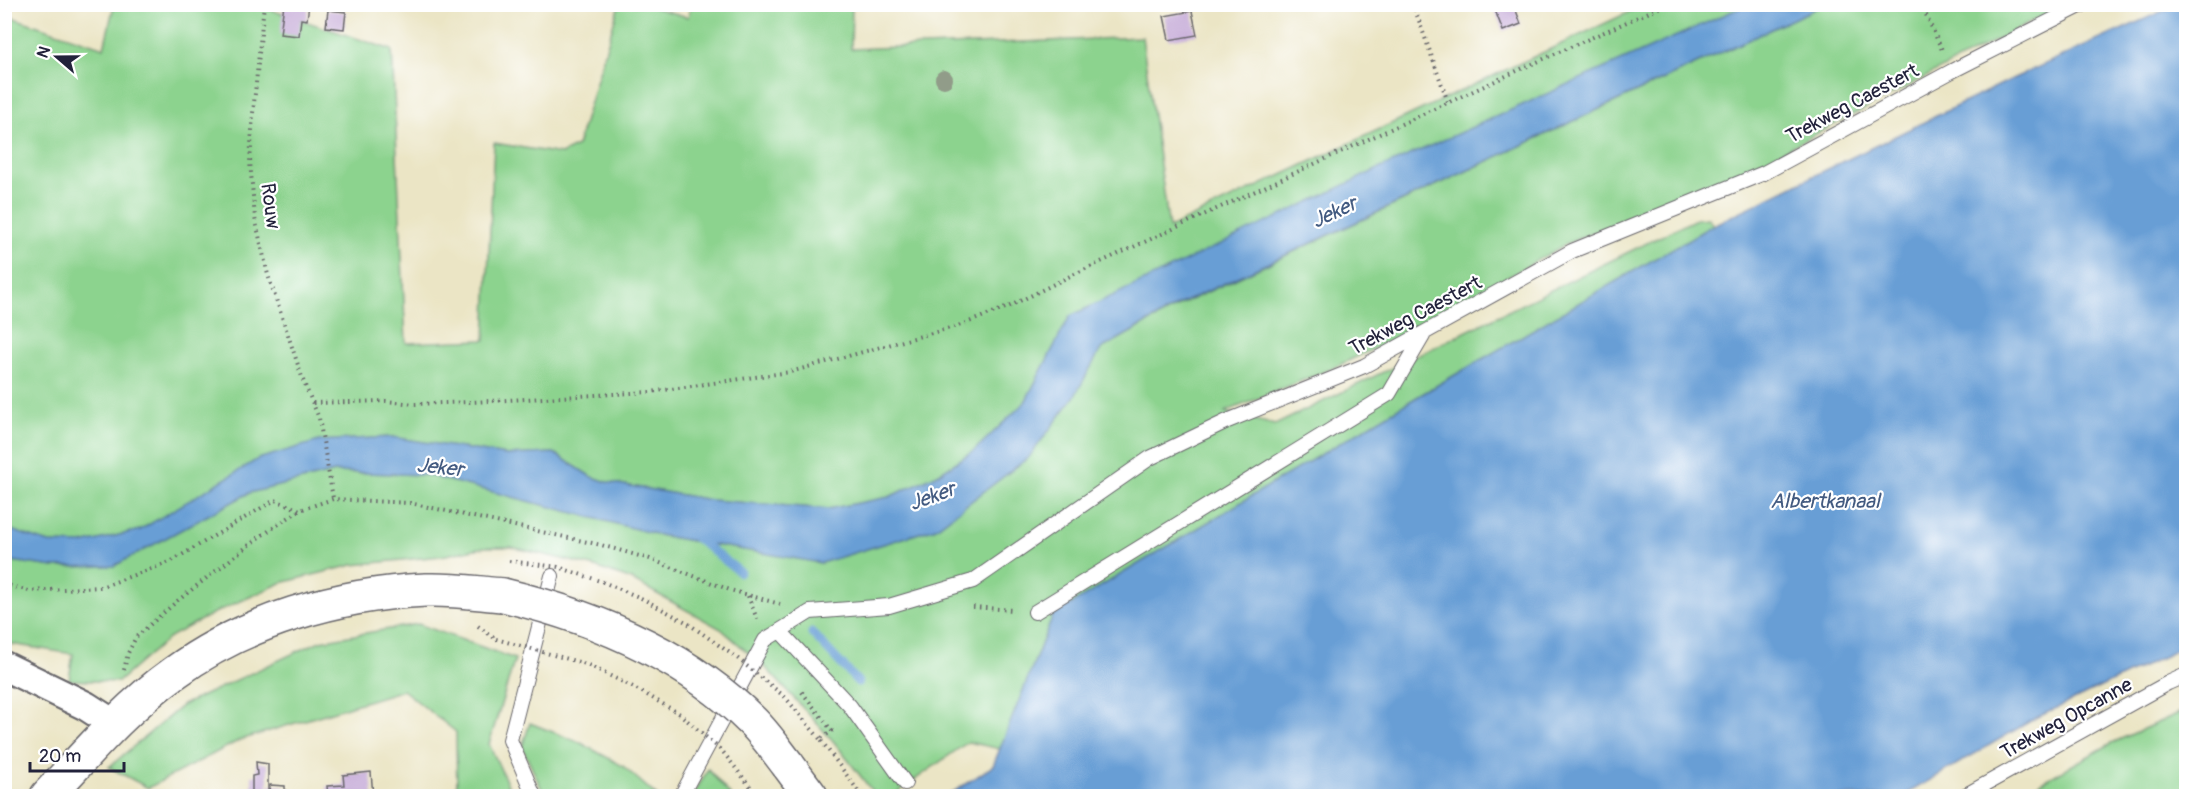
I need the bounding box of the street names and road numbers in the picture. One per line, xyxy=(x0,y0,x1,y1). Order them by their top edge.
street label: Trekweg Caestert xyxy=(1782,58,1924,149)
street label: Rouw xyxy=(255,182,286,231)
street label: Trekweg Caestert xyxy=(1345,270,1487,361)
street label: Trekweg Opcanne xyxy=(1996,672,2137,765)

